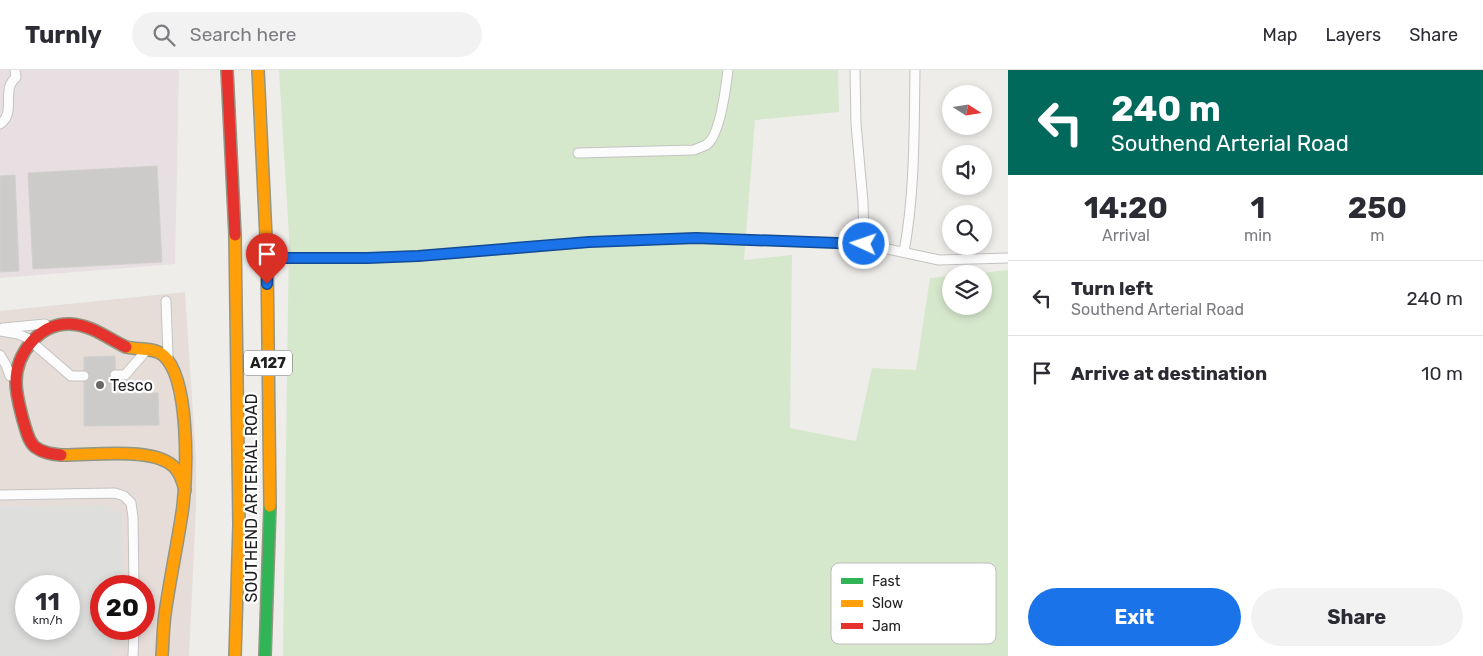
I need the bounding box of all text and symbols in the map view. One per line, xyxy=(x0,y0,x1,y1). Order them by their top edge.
search box xyxy=(132,12,482,57)
text: Turnly xyxy=(25,21,102,49)
icon: search xyxy=(150,21,178,49)
text: Search here xyxy=(190,23,296,46)
text: Map xyxy=(1263,24,1298,46)
text: Layers xyxy=(1326,24,1381,46)
text: Share xyxy=(1409,24,1458,46)
north arrow xyxy=(942,85,992,135)
map controls xyxy=(942,85,992,315)
text: 240 m xyxy=(1111,88,1221,130)
icon: left xyxy=(1028,90,1093,155)
text: Southend Arterial Road xyxy=(1111,130,1349,157)
button: sound xyxy=(942,145,992,195)
text: 14:20 xyxy=(1084,190,1168,226)
text: 1 xyxy=(1250,190,1265,226)
text: 250 xyxy=(1348,190,1407,226)
button: search xyxy=(942,205,992,255)
position arrow xyxy=(837,217,889,269)
text: Arrival xyxy=(1102,226,1150,245)
text: min xyxy=(1244,226,1272,245)
text: m xyxy=(1370,226,1384,245)
pin xyxy=(246,233,288,284)
icon: arrive xyxy=(253,240,281,268)
button: layers xyxy=(942,265,992,315)
text: Turn left xyxy=(1071,277,1153,300)
icon: left xyxy=(1028,284,1056,312)
text: 240 m xyxy=(1407,287,1463,310)
text: Southend Arterial Road xyxy=(1071,300,1244,319)
road number: A127 xyxy=(244,350,292,376)
icon: arrive xyxy=(1028,359,1056,387)
text: Arrive at destination xyxy=(1071,362,1267,385)
text: 10 m xyxy=(1421,362,1463,385)
place label: Tesco xyxy=(110,376,153,395)
marker: Tesco xyxy=(94,379,106,391)
street label: SOUTHEND ARTERIAL ROAD xyxy=(242,394,261,602)
legend xyxy=(831,563,996,644)
text: Fast xyxy=(872,573,901,590)
speed limit sign: 20 xyxy=(90,575,155,640)
text: 11 xyxy=(35,587,60,616)
button: Exit xyxy=(1028,588,1241,646)
button: Share xyxy=(1251,588,1463,646)
text: Slow xyxy=(872,595,903,612)
text: km/h xyxy=(33,613,62,627)
text: Jam xyxy=(872,618,901,635)

